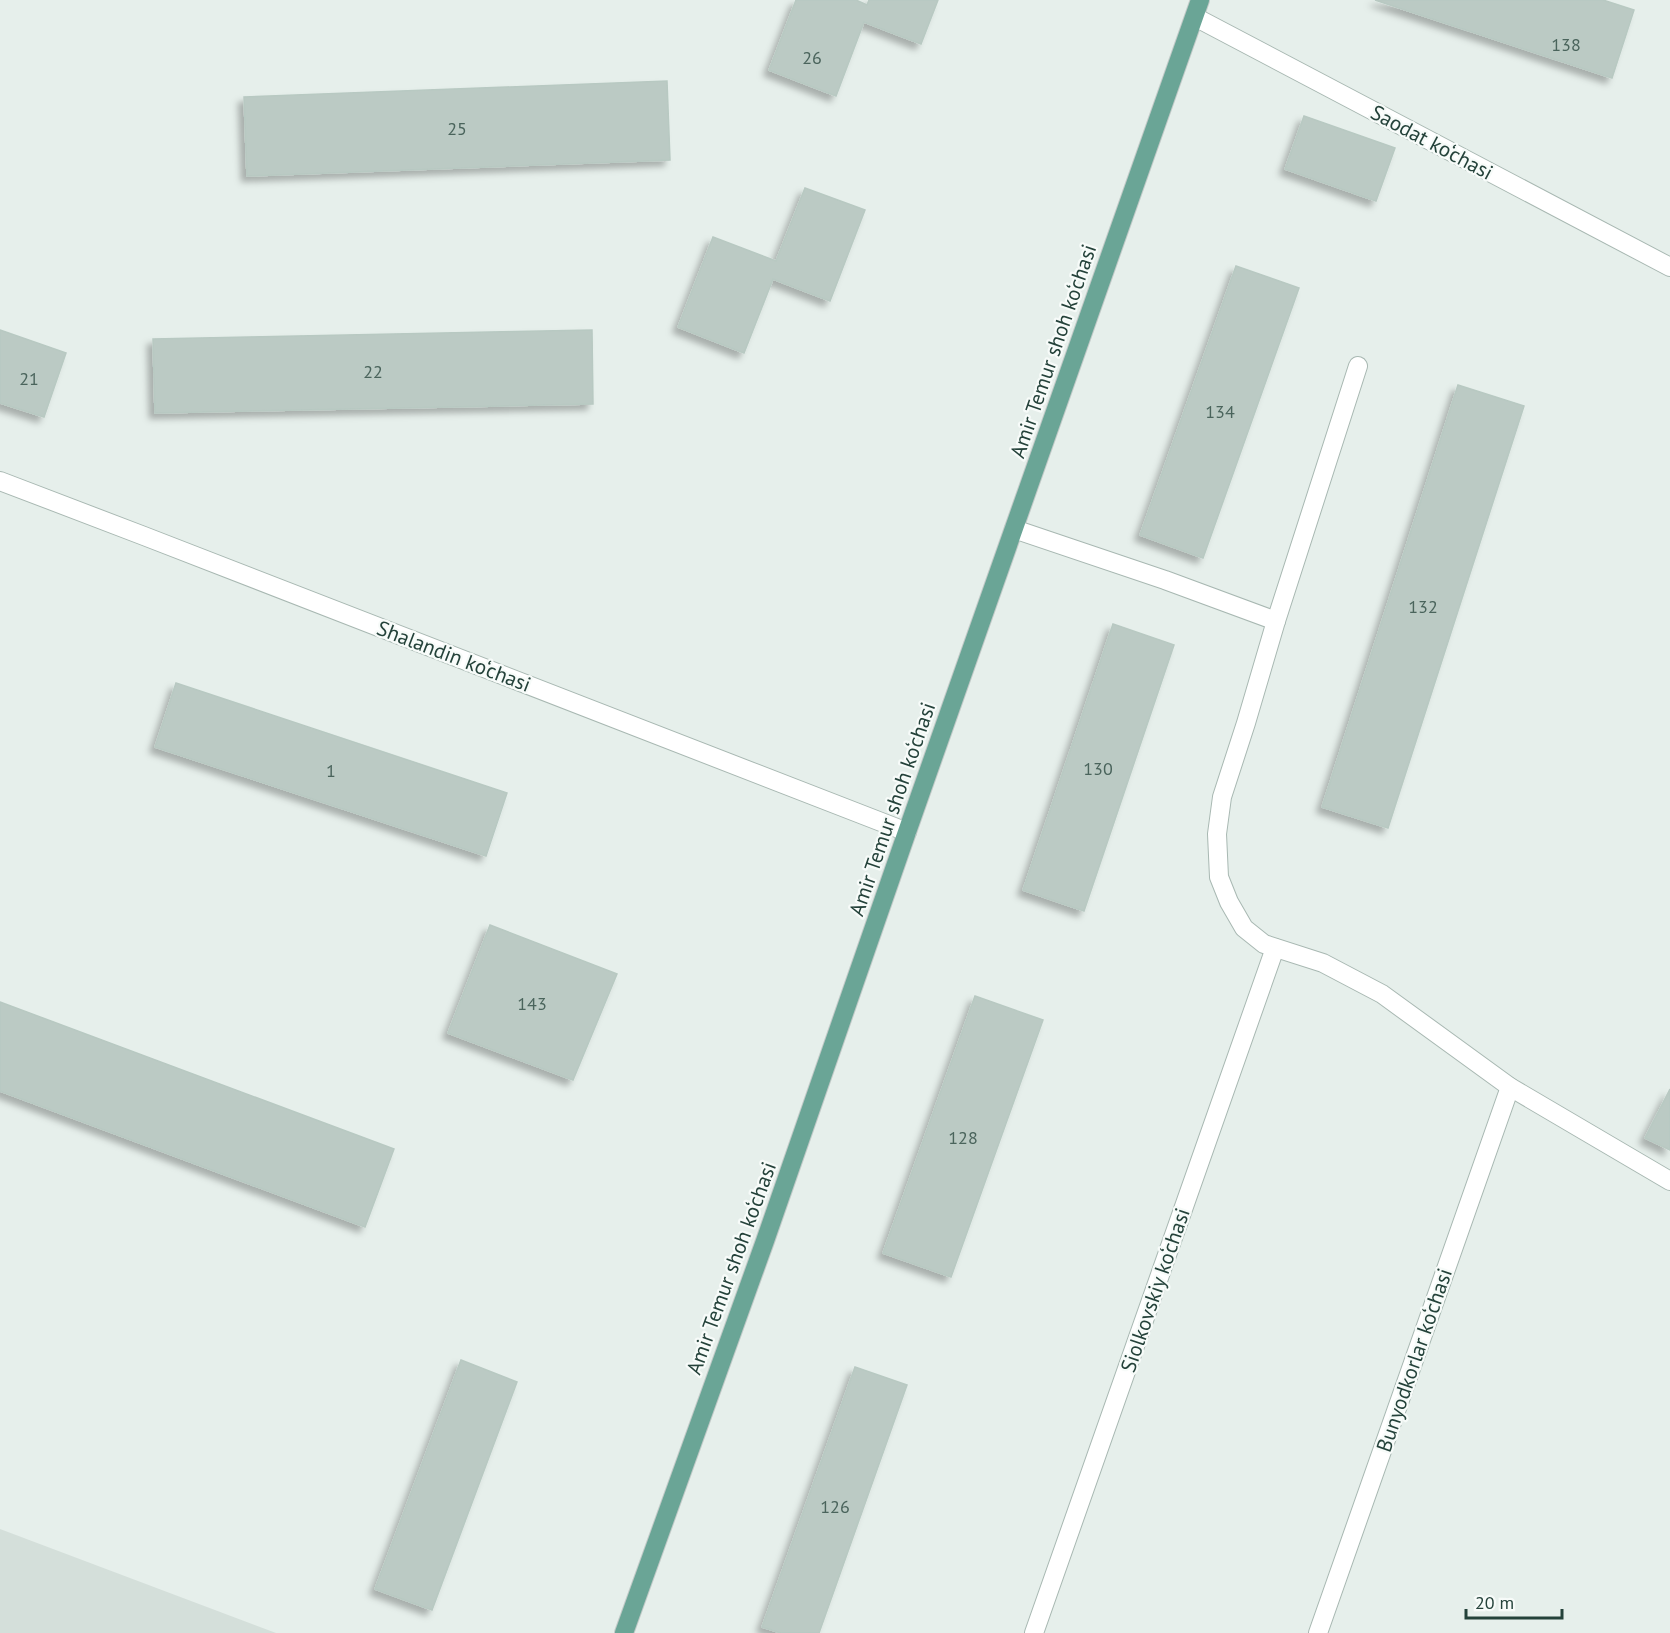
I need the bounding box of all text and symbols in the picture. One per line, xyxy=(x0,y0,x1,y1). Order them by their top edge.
house number: 138 xyxy=(1551,33,1581,56)
house number: 26 xyxy=(802,46,822,69)
street label: Saodat ko‘chasi xyxy=(1366,98,1498,186)
house number: 25 xyxy=(447,117,467,140)
street label: Amir Temur shoh ko‘chasi xyxy=(1004,241,1102,461)
house number: 22 xyxy=(363,360,383,383)
house number: 21 xyxy=(19,367,39,390)
house number: 134 xyxy=(1205,400,1235,423)
house number: 132 xyxy=(1408,595,1438,618)
street label: Shalandin ko‘chasi xyxy=(373,614,535,698)
street label: Amir Temur shoh ko‘chasi xyxy=(843,699,941,919)
house number: 130 xyxy=(1083,757,1113,780)
house number: 1 xyxy=(326,759,336,782)
house number: 143 xyxy=(517,992,547,1015)
house number: 128 xyxy=(948,1126,978,1149)
street label: Amir Temur shoh ko‘chasi xyxy=(680,1158,782,1378)
street label: Siolkovskiy ko‘chasi xyxy=(1114,1204,1196,1376)
street label: Bunyodkorlar ko‘chasi xyxy=(1370,1265,1458,1455)
house number: 126 xyxy=(820,1495,850,1518)
scale bar xyxy=(1466,1582,1562,1620)
text: 20 m xyxy=(1475,1591,1514,1614)

